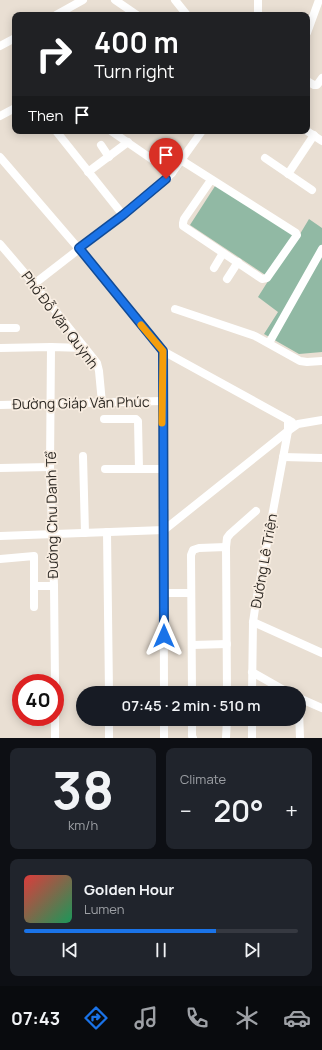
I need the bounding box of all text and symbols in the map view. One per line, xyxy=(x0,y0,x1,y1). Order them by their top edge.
text: 400 m xyxy=(94,23,179,61)
icon: right xyxy=(28,28,80,80)
text: Turn right xyxy=(94,59,175,83)
icon: arrive xyxy=(71,104,93,126)
text: Then xyxy=(28,105,63,126)
pin xyxy=(149,138,183,179)
icon: arrive xyxy=(155,144,177,166)
street label: Phố Đỗ Văn Quỳnh xyxy=(17,267,103,372)
street label: Đường Giáp Văn Phúc xyxy=(12,392,150,413)
street label: Đường Chu Danh Tể xyxy=(41,451,62,579)
street label: Đường Lê Triện xyxy=(246,512,281,610)
position arrow xyxy=(143,615,185,657)
speed limit sign: 40 xyxy=(12,674,64,726)
text: 07:45 · 2 min · 510 m xyxy=(122,695,260,716)
text: 38 xyxy=(52,754,114,825)
text: Climate xyxy=(180,770,226,788)
text: 20° xyxy=(213,790,264,831)
text: − xyxy=(180,796,192,826)
text: + xyxy=(285,796,298,826)
text: km/h xyxy=(68,816,98,834)
text: Golden Hour xyxy=(84,879,174,900)
text: Lumen xyxy=(84,900,124,918)
icon: previous xyxy=(59,939,81,961)
icon: pause xyxy=(150,939,172,961)
icon: next xyxy=(241,939,263,961)
icon: directions xyxy=(82,1004,110,1032)
icon: music xyxy=(132,1004,160,1032)
icon: phone xyxy=(183,1004,211,1032)
icon: climate xyxy=(233,1004,261,1032)
icon: car xyxy=(283,1004,311,1032)
text: 07:43 xyxy=(11,1006,60,1030)

